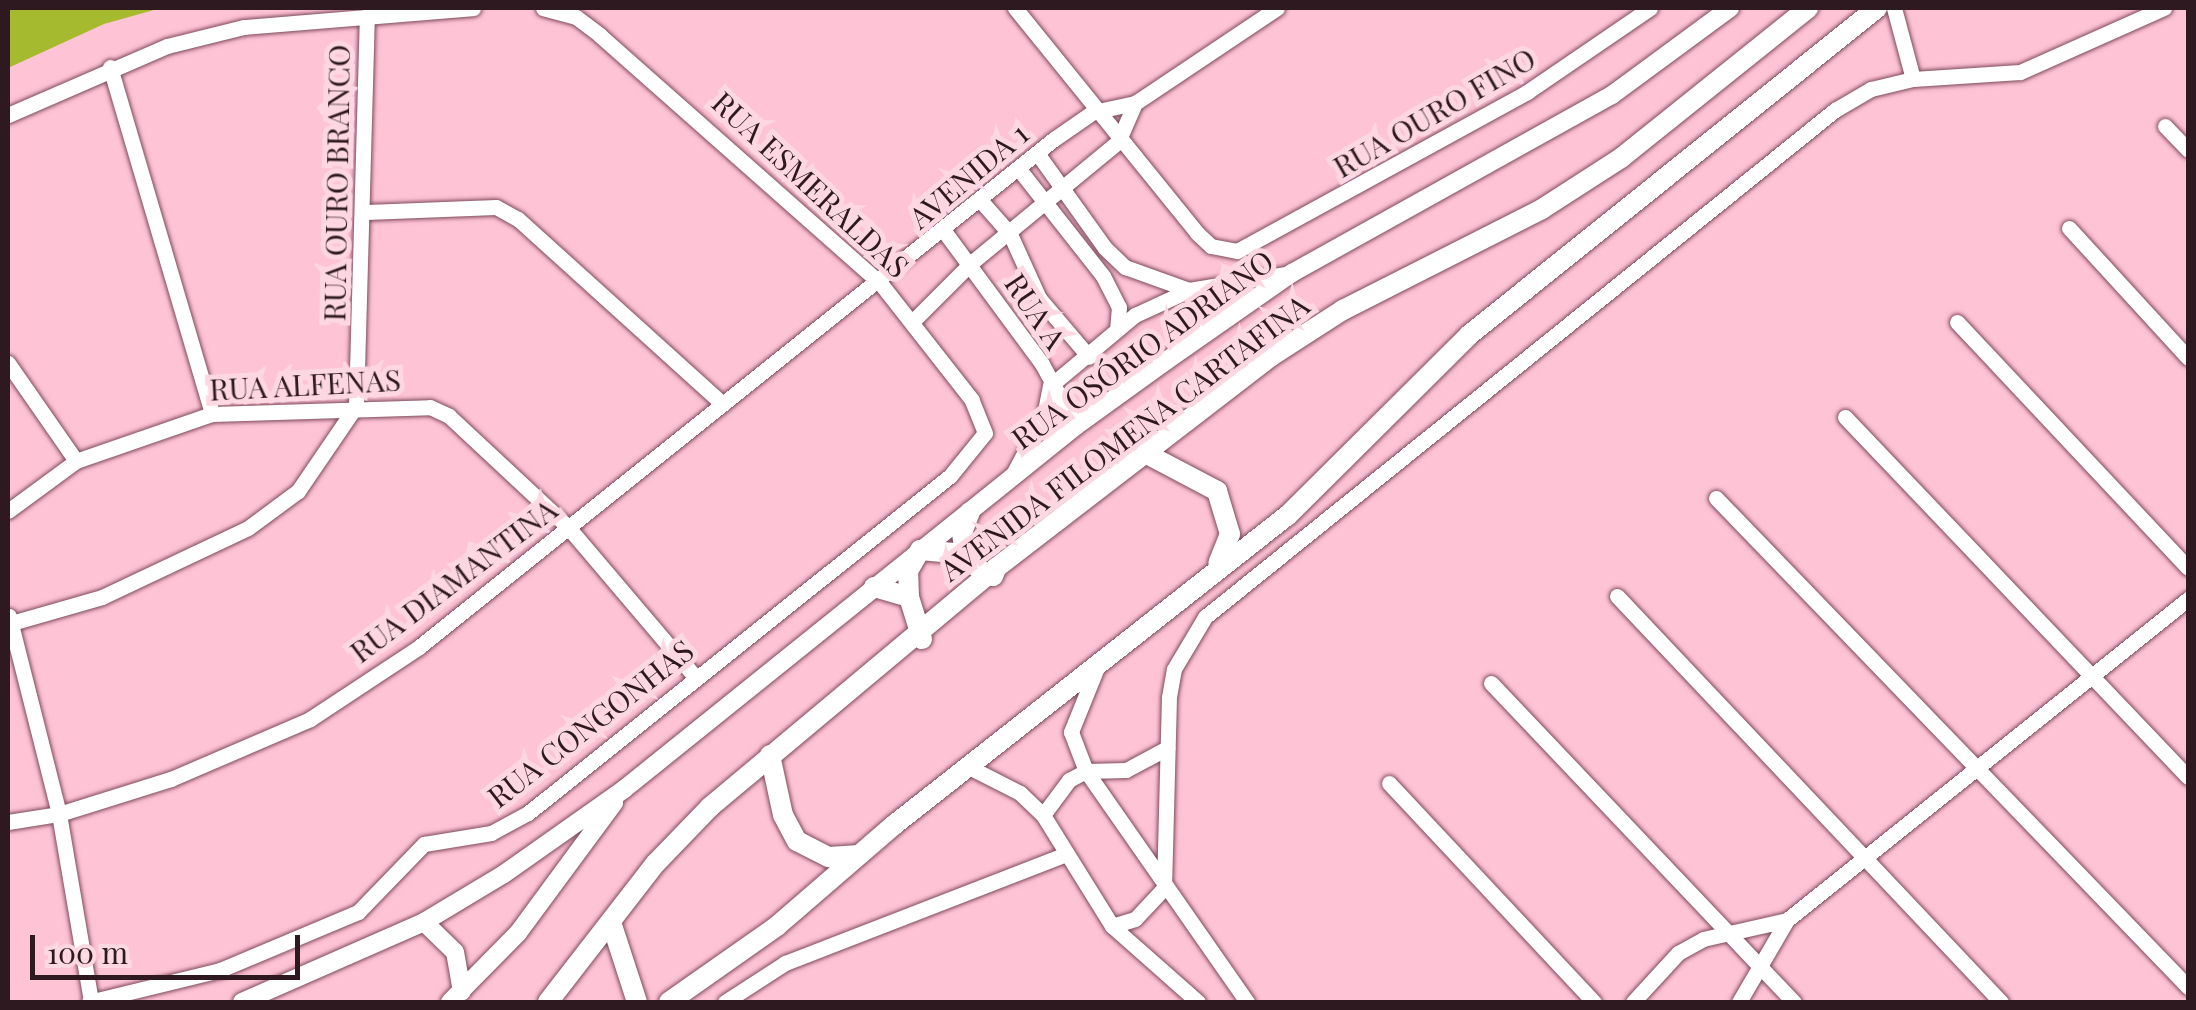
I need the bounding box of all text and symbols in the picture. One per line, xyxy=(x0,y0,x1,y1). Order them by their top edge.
street label: RUA OURO FINO xyxy=(1327,40,1541,184)
street label: RUA OURO BRANCO xyxy=(316,44,356,322)
street label: RUA ESMERALDAS xyxy=(705,84,917,284)
street label: AVENIDA 1 xyxy=(901,115,1035,235)
street label: RUA OSÓRIO ADRIANO xyxy=(1004,242,1280,456)
street label: RUA A xyxy=(998,266,1074,356)
street label: AVENIDA FILOMENA CARTAFINA xyxy=(932,286,1316,588)
street label: RUA ALFENAS xyxy=(208,361,402,407)
street label: RUA DIAMANTINA xyxy=(343,491,563,669)
street label: RUA CONGONHAS xyxy=(480,632,700,814)
scale bar xyxy=(35,915,305,977)
text: 100 m xyxy=(47,932,128,972)

